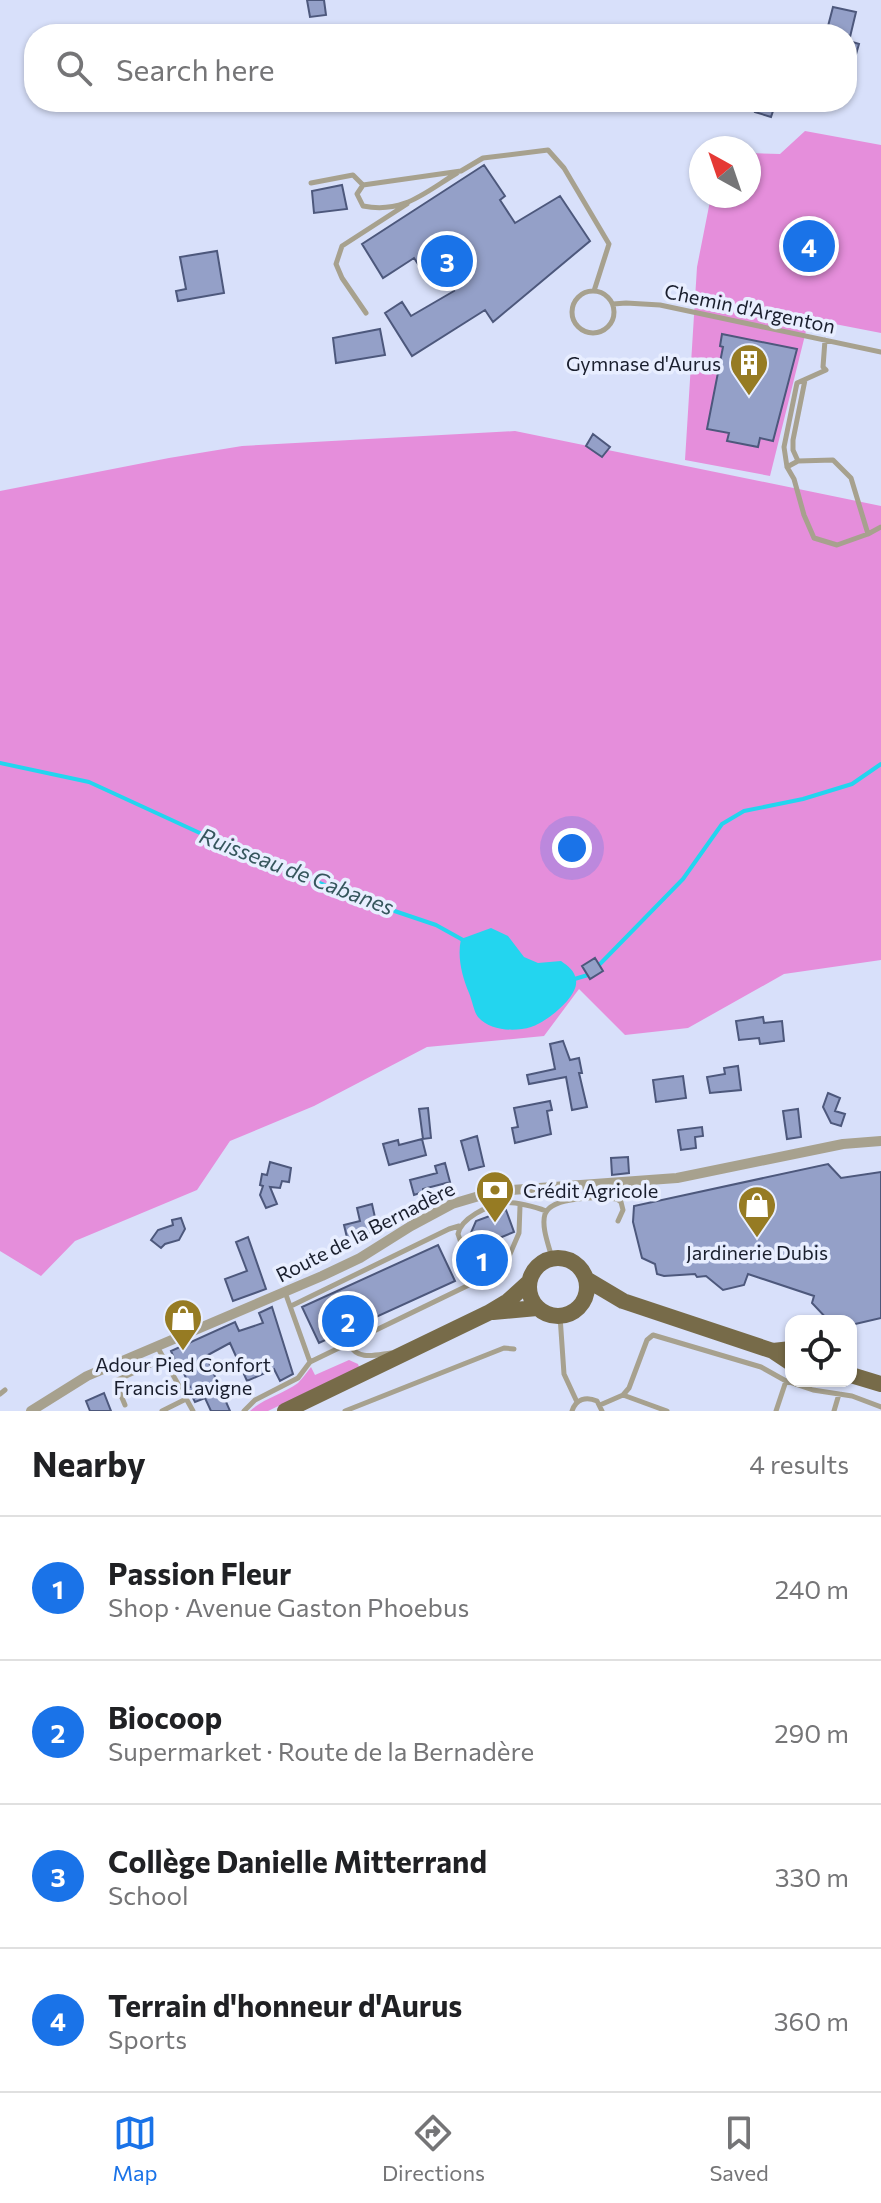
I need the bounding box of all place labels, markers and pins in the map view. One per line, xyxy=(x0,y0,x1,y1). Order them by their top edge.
pin: 4 xyxy=(783,216,835,276)
pin: 3 xyxy=(421,231,473,291)
building icon: Gymnase d'Aurus xyxy=(728,342,770,397)
place label: Gymnase d'Aurus xyxy=(566,351,721,375)
bank icon: Crédit Agricole xyxy=(474,1169,516,1224)
place label: Crédit Agricole xyxy=(523,1178,658,1202)
shop icon: Jardinerie Dubis xyxy=(736,1184,778,1239)
pin: 1 xyxy=(456,1230,508,1290)
place label: Jardinerie Dubis xyxy=(686,1240,828,1264)
pin: 2 xyxy=(322,1291,374,1351)
shop icon: Adour Pied Confort Francis Lavigne xyxy=(162,1297,204,1352)
place label: Adour Pied Confort Francis Lavigne xyxy=(95,1352,271,1399)

